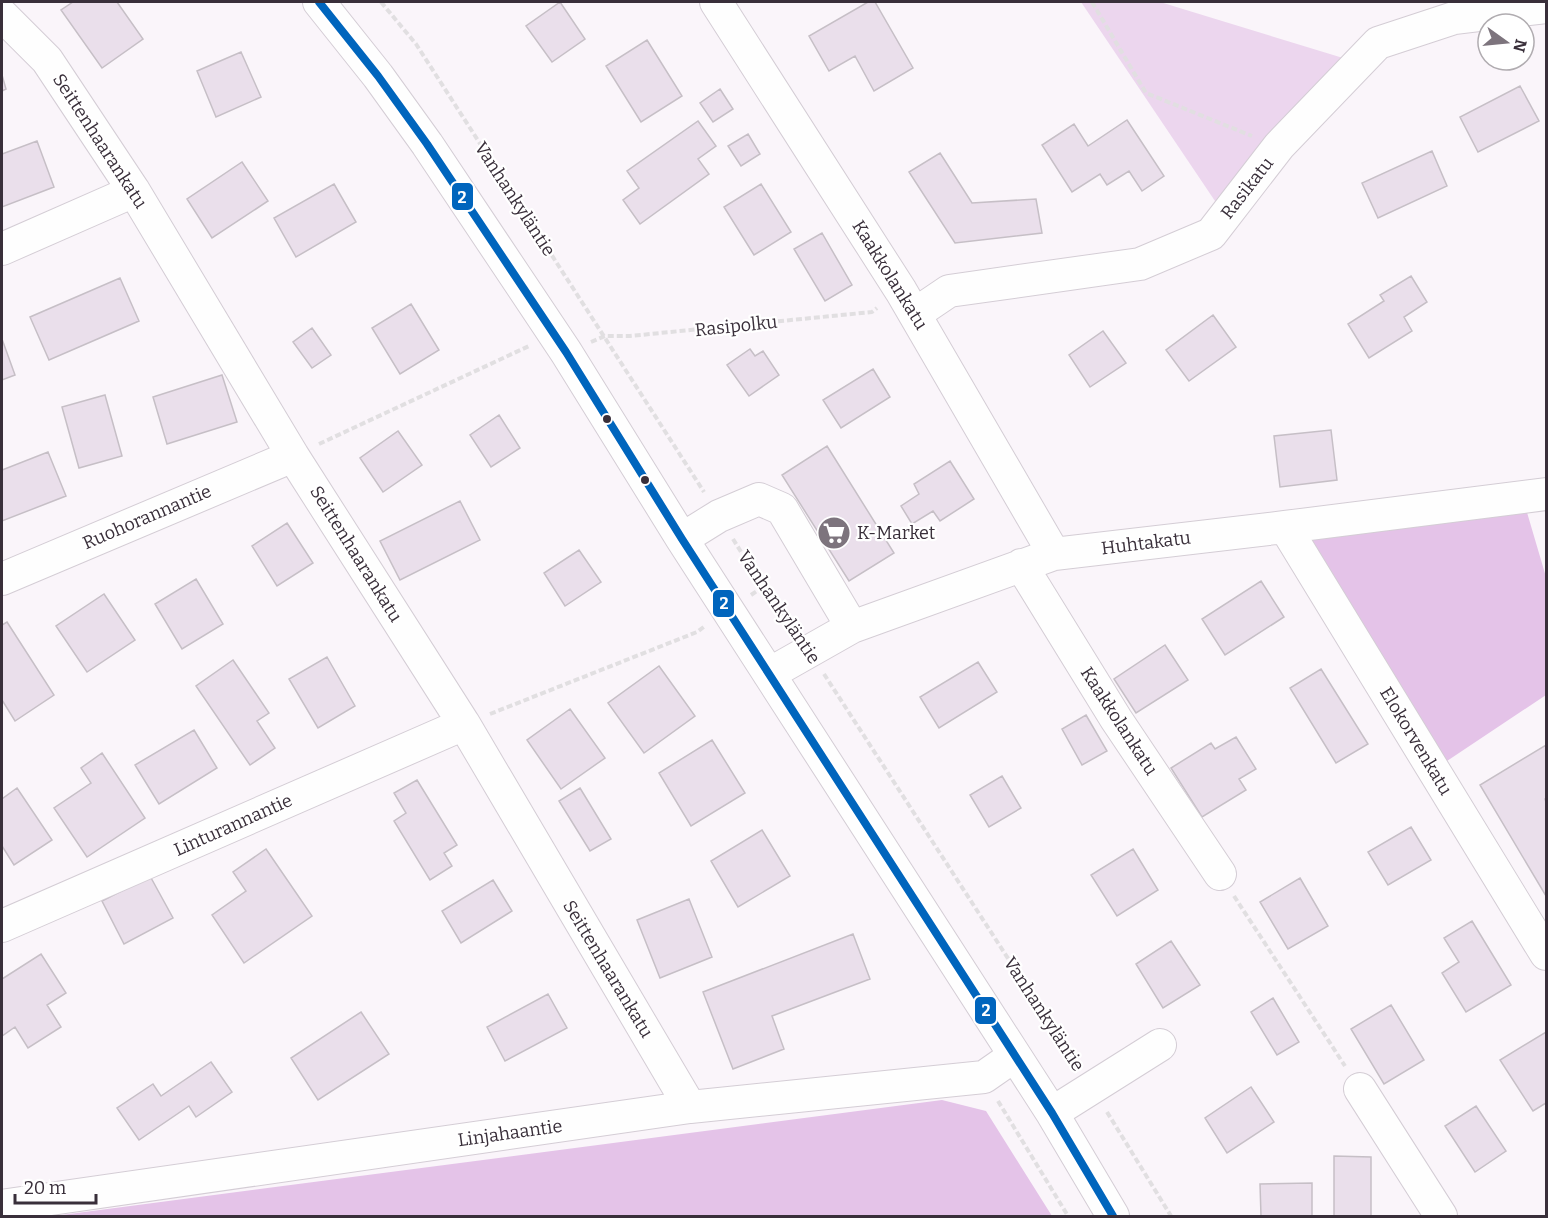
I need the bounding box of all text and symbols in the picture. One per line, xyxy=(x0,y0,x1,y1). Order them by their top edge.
north arrow xyxy=(1476,12,1536,72)
text: N xyxy=(1509,37,1531,54)
street label: Seittenhaarankatu xyxy=(48,69,152,213)
street label: Vanhankyläntie xyxy=(470,138,560,260)
street label: Rasikatu xyxy=(1216,153,1278,223)
line badge: 2 xyxy=(451,182,474,211)
text: 2 xyxy=(457,188,467,207)
street label: Kaakkolankatu xyxy=(848,216,932,334)
street label: Rasipolku xyxy=(694,311,778,341)
unlabelled marker xyxy=(601,413,613,425)
unlabelled marker xyxy=(639,474,651,486)
street label: Ruohorannantie xyxy=(79,480,215,554)
street label: Seittenhaarankatu xyxy=(305,482,407,626)
supermarket icon: K-Market xyxy=(816,515,852,551)
place label: K-Market xyxy=(857,522,936,544)
street label: Huhtakatu xyxy=(1100,527,1192,559)
street label: Vanhankyläntie xyxy=(733,546,825,668)
line badge: 2 xyxy=(712,589,735,618)
text: 2 xyxy=(719,594,729,613)
street label: Kaakkolankatu xyxy=(1076,663,1162,779)
street label: Elokorvenkatu xyxy=(1375,683,1457,799)
street label: Linturannantie xyxy=(170,789,296,861)
street label: Seittenhaarankatu xyxy=(558,896,658,1042)
street label: Vanhankyläntie xyxy=(999,953,1089,1075)
line badge: 2 xyxy=(974,996,997,1025)
text: 2 xyxy=(981,1001,991,1020)
street label: Linjahaantie xyxy=(456,1115,564,1151)
scale bar xyxy=(15,1167,96,1205)
text: 20 m xyxy=(24,1177,66,1199)

